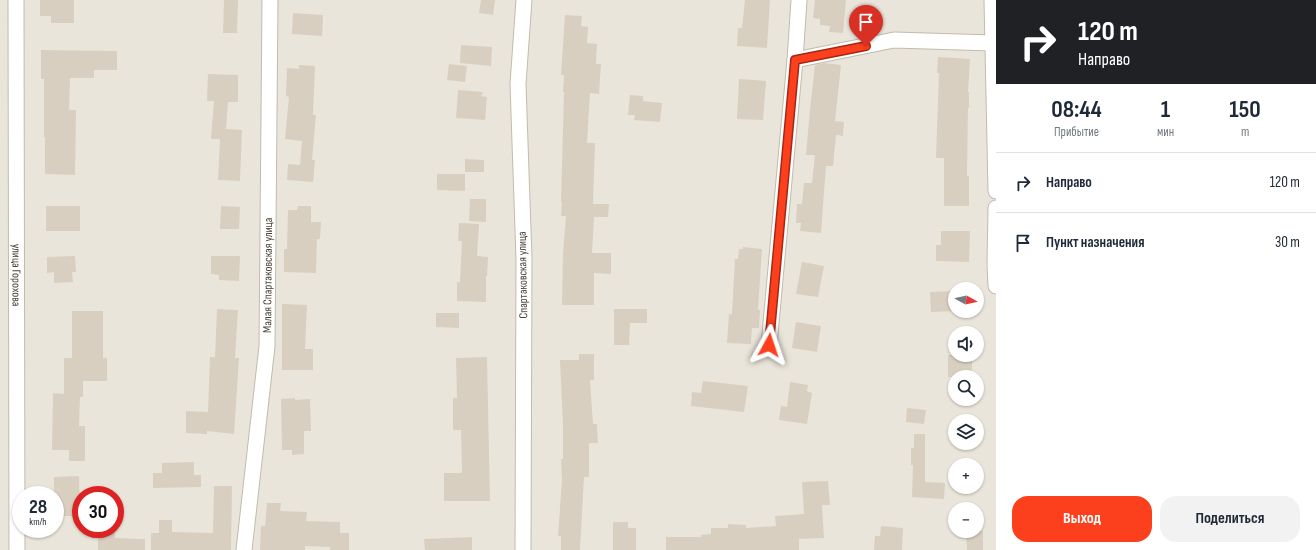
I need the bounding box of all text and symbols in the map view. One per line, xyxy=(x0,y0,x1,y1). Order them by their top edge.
pin xyxy=(849,5,883,46)
icon: arrive xyxy=(855,11,877,33)
text: 120 m xyxy=(1078,15,1138,48)
icon: right xyxy=(1012,16,1064,68)
text: Направо xyxy=(1078,49,1130,70)
text: 08:44 xyxy=(1051,95,1102,124)
text: 1 xyxy=(1161,95,1170,124)
text: 150 xyxy=(1229,95,1261,124)
text: Прибытие xyxy=(1054,124,1099,140)
text: мин xyxy=(1157,124,1174,140)
text: m xyxy=(1241,124,1249,140)
icon: right xyxy=(1012,172,1034,194)
text: Направо xyxy=(1046,173,1092,192)
text: 120 m xyxy=(1270,173,1300,192)
street label: Малая Спартаковская улица xyxy=(260,217,276,333)
street label: Спартаковская улица xyxy=(515,231,531,319)
icon: arrive xyxy=(1012,232,1034,254)
text: Пункт назначения xyxy=(1046,233,1144,252)
text: 30 m xyxy=(1275,233,1300,252)
street label: улица Горохова xyxy=(9,244,24,307)
north arrow xyxy=(948,282,984,318)
map controls xyxy=(948,282,984,538)
position arrow xyxy=(748,324,790,366)
button: sound xyxy=(948,326,984,362)
button: search xyxy=(948,370,984,406)
button: layers xyxy=(948,414,984,450)
button: + xyxy=(948,458,984,494)
speed limit sign: 30 xyxy=(72,486,124,538)
text: 28 xyxy=(29,495,47,519)
button: Выход xyxy=(1012,496,1152,542)
button: Поделиться xyxy=(1160,496,1300,542)
button: − xyxy=(948,502,984,538)
text: km/h xyxy=(29,516,47,528)

